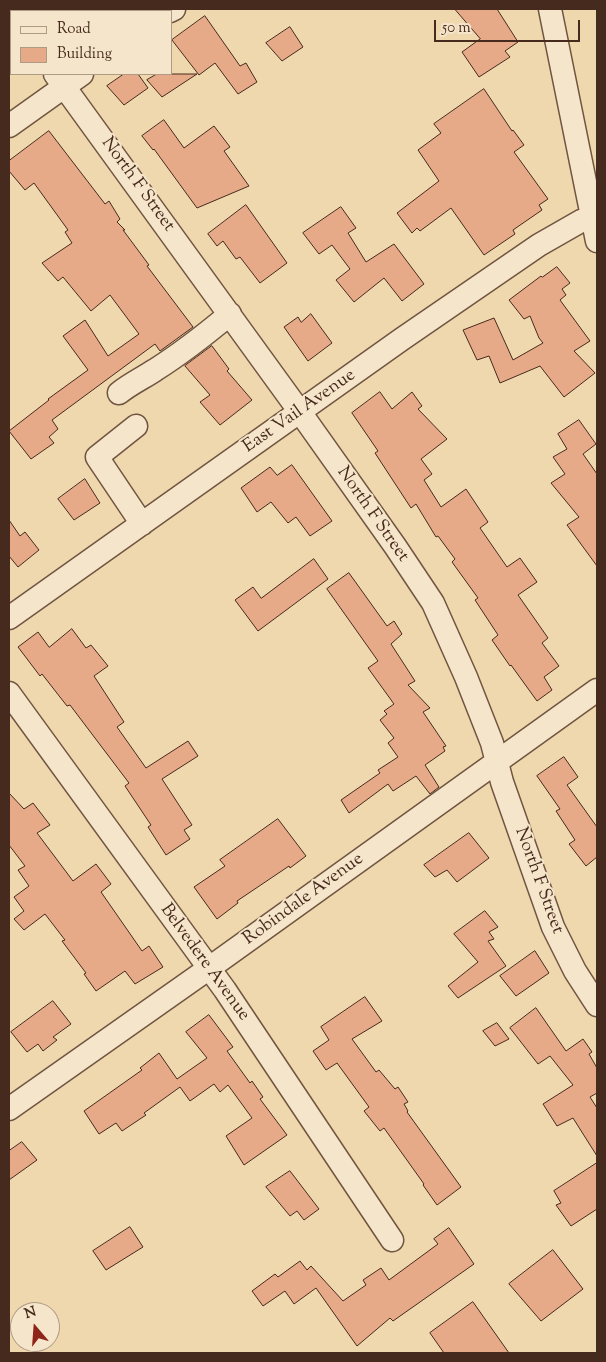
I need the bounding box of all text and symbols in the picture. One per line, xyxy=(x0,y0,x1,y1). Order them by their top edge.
legend xyxy=(10,10,172,75)
scale bar xyxy=(436,10,582,42)
text: 50 m xyxy=(442,18,471,39)
text: Road xyxy=(57,19,91,40)
text: Building xyxy=(57,44,112,65)
street label: North F Street xyxy=(95,134,179,236)
street label: East Vail Avenue xyxy=(240,365,360,459)
street label: North F Street xyxy=(331,463,413,567)
street label: North F Street xyxy=(509,825,567,937)
street label: Robindale Avenue xyxy=(240,849,368,951)
street label: Belvedere Avenue xyxy=(154,900,254,1026)
north arrow xyxy=(10,1302,60,1352)
text: N xyxy=(22,1302,39,1325)

